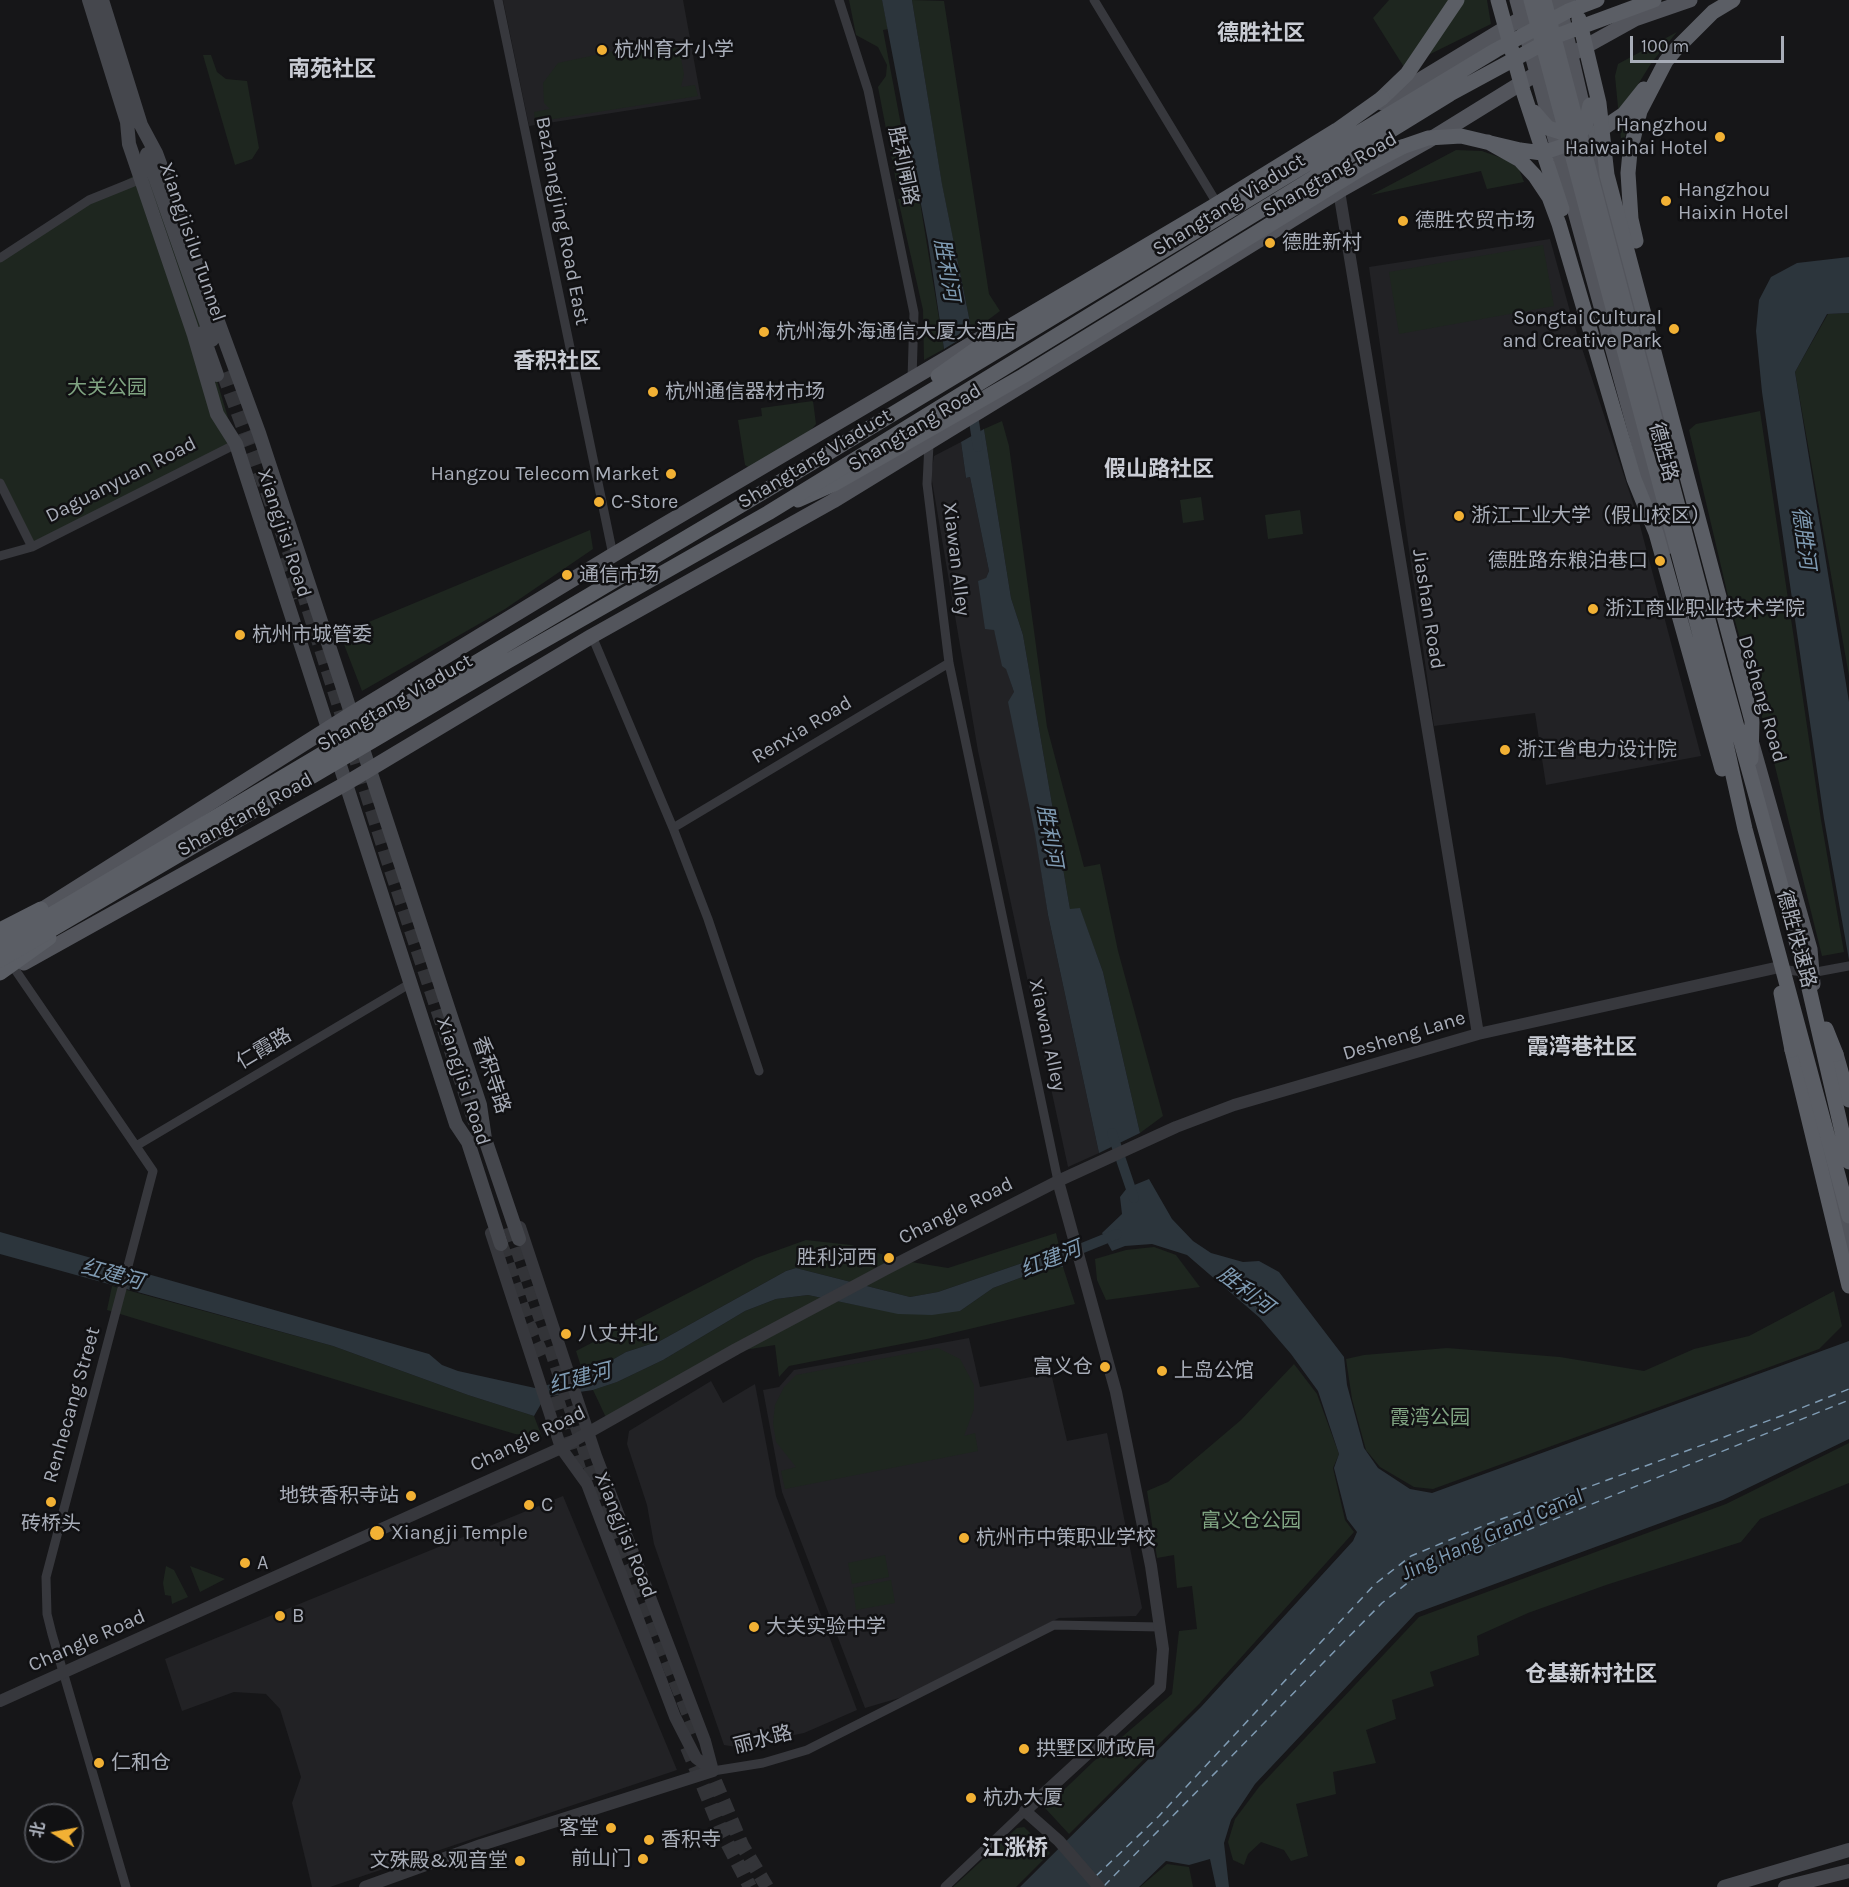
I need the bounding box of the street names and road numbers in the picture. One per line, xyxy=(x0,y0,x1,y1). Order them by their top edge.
street label: Bazhangjing Road East xyxy=(530,115,594,327)
street label: 胜利闸路 xyxy=(883,124,923,208)
street label: Shangtang Road xyxy=(1259,127,1401,223)
street label: Shangtang Viaduct xyxy=(1148,148,1310,262)
street label: Xiangjisilu Tunnel xyxy=(154,159,230,325)
street label: Shangtang Road xyxy=(844,379,986,477)
street label: Shangtang Viaduct xyxy=(734,404,896,514)
street label: 德胜路 xyxy=(1644,420,1682,484)
street label: Daguanyuan Road xyxy=(42,432,200,528)
street label: Xiangjisi Road xyxy=(252,466,316,600)
street label: Xiawan Alley xyxy=(937,501,975,617)
street label: Jiashan Road xyxy=(1407,547,1449,671)
street label: Desheng Road xyxy=(1732,633,1792,765)
street label: Shangtang Viaduct xyxy=(313,649,477,757)
street label: Renxia Road xyxy=(748,691,856,769)
street label: Shangtang Road xyxy=(173,768,317,862)
street label: 德胜快速路 xyxy=(1771,888,1821,990)
street label: Xiawan Alley xyxy=(1023,977,1071,1093)
street label: Desheng Lane xyxy=(1340,1006,1468,1066)
street label: Xiangjisi Road xyxy=(431,1014,495,1148)
street label: 仁霞路 xyxy=(232,1023,296,1075)
street label: 香积寺路 xyxy=(467,1033,515,1117)
street label: Changle Road xyxy=(895,1172,1017,1250)
street label: Renhecang Street xyxy=(38,1324,106,1486)
street label: Changle Road xyxy=(466,1401,590,1477)
street label: Xiangjisi Road xyxy=(589,1468,661,1602)
street label: Changle Road xyxy=(25,1605,149,1677)
street label: 丽水路 xyxy=(731,1721,795,1759)

